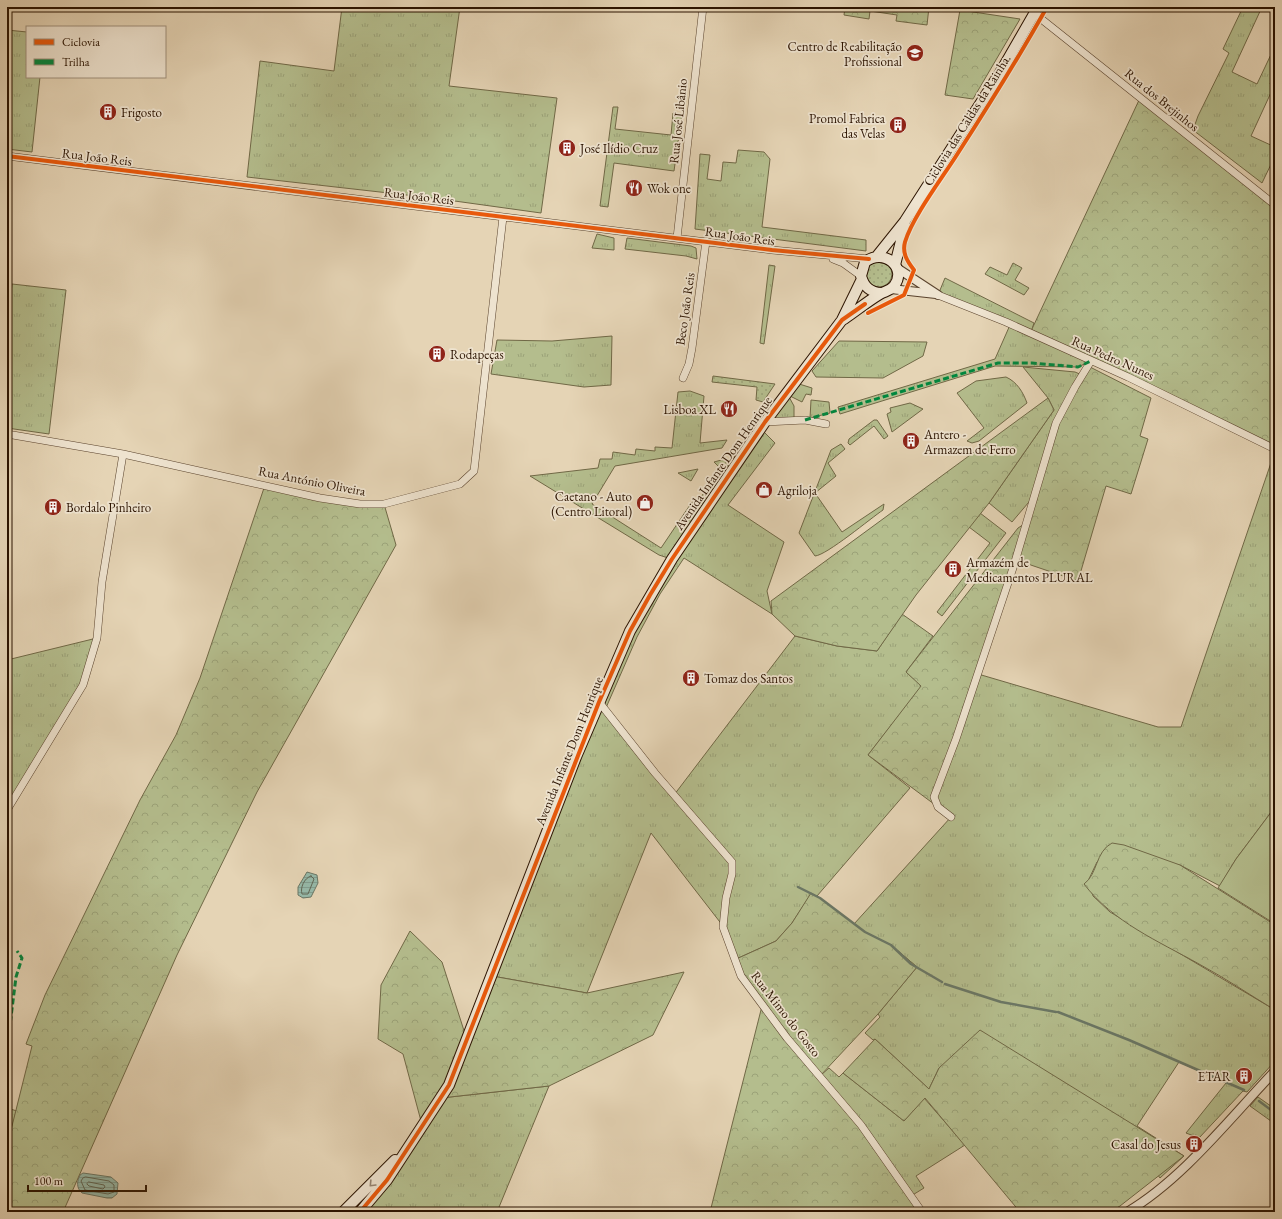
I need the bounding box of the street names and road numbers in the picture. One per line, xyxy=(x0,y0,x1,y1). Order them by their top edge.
street label: Ciclovia das Caldas da Rainha. xyxy=(919,51,1015,189)
street label: Rua dos Brejinhos xyxy=(1121,65,1203,135)
street label: Rua José Libânio xyxy=(665,78,691,164)
street label: Rua João Reis xyxy=(61,144,133,170)
street label: Rua João Reis xyxy=(383,183,455,209)
street label: Rua João Reis xyxy=(704,223,776,249)
street label: Beco João Reis xyxy=(671,272,699,346)
street label: Rua Pedro Nunes xyxy=(1069,332,1157,384)
street label: Avenida Infante Dom Henrique xyxy=(670,393,776,534)
street label: Rua António Oliveira xyxy=(257,462,368,500)
street label: Avenida Infante Dom Henrique xyxy=(531,674,607,829)
street label: Rua Mimo do Gosto xyxy=(747,968,825,1060)

